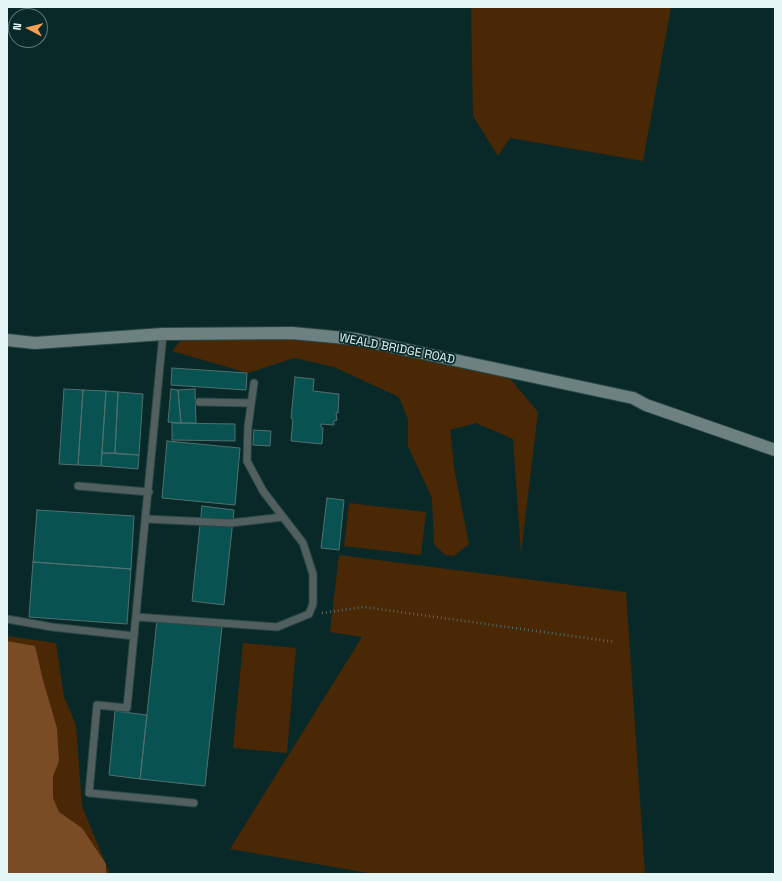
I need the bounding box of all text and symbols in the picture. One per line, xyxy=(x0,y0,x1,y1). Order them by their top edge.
north arrow xyxy=(8,8,48,48)
text: N xyxy=(10,22,24,31)
street label: WEALD BRIDGE ROAD xyxy=(338,331,456,367)

